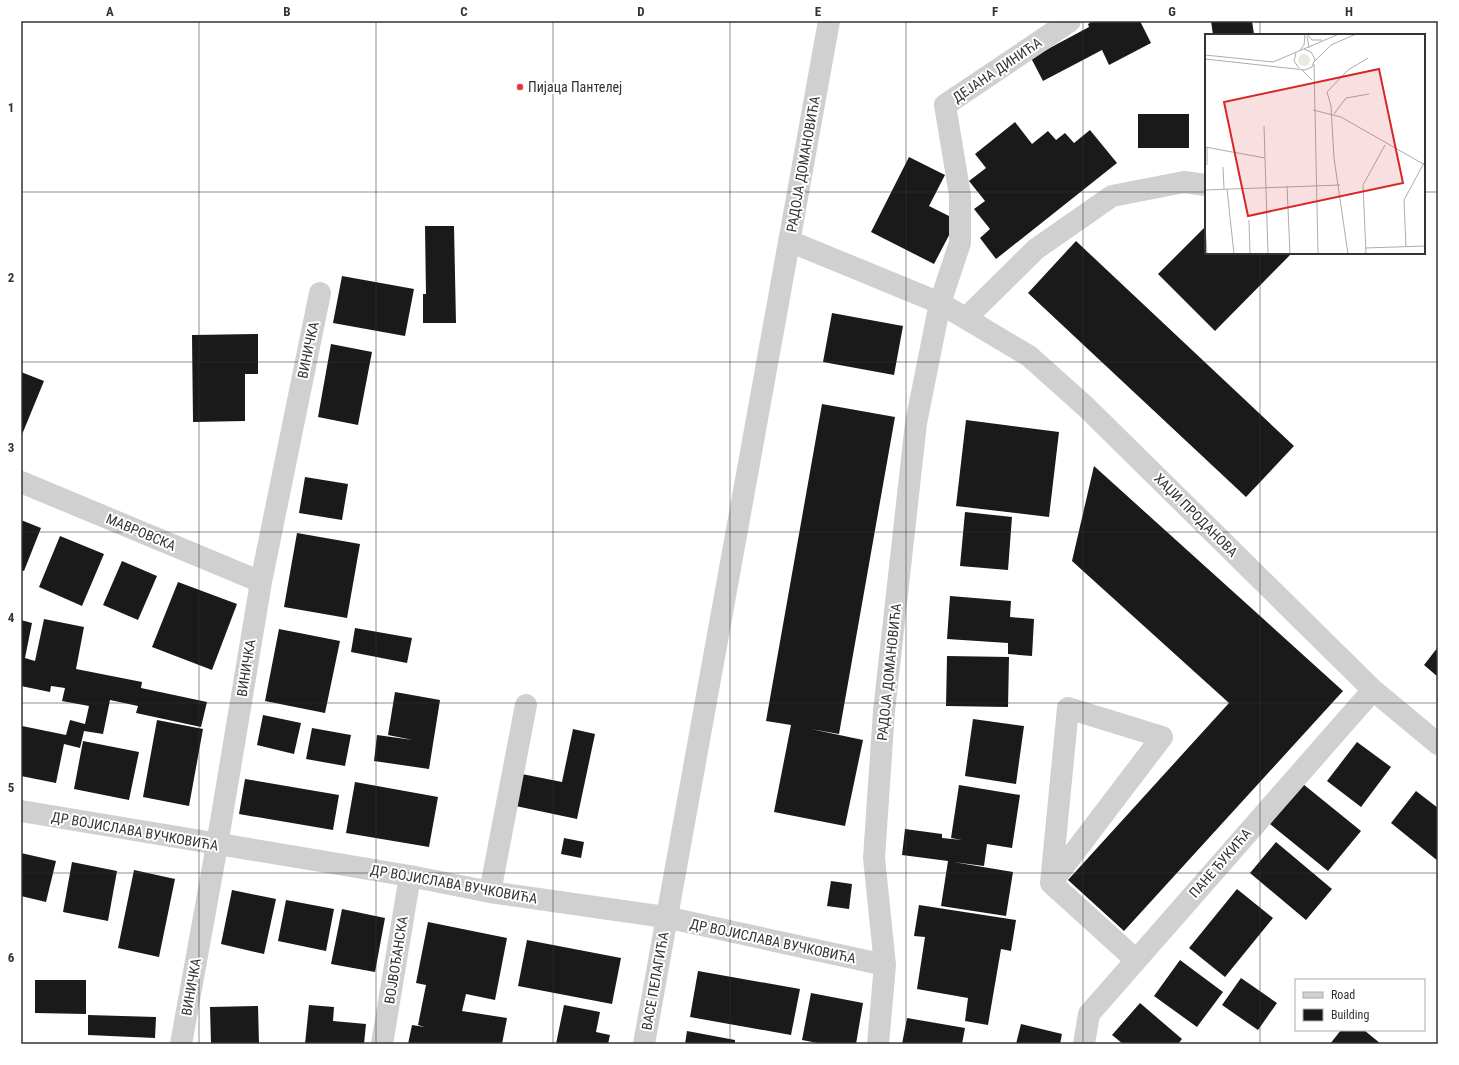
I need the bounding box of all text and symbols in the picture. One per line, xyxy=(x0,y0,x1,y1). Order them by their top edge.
text: A xyxy=(106,4,114,19)
text: B xyxy=(283,4,291,19)
text: C xyxy=(460,4,468,19)
text: D xyxy=(637,4,645,19)
text: E xyxy=(815,4,822,19)
text: F xyxy=(992,4,998,19)
text: G xyxy=(1168,4,1176,19)
text: H xyxy=(1345,4,1353,19)
street label: ДЕЈАНА ДИНИЋА xyxy=(949,34,1045,106)
inset map xyxy=(1205,34,1425,254)
place label: Пијаца Пантелеј xyxy=(528,79,622,95)
marker: Пијаца Пантелеј xyxy=(515,82,525,92)
street label: РАДОЈА ДОМАНОВИЋА xyxy=(783,95,823,233)
text: 1 xyxy=(8,100,14,115)
text: 2 xyxy=(8,270,15,285)
street label: ВИНИЧКА xyxy=(294,320,322,380)
text: 3 xyxy=(8,440,14,455)
street label: ХАЏИ ПРОДАНОВА xyxy=(1151,470,1241,560)
street label: МАВРОВСКА xyxy=(104,510,178,554)
street label: РАДОЈА ДОМАНОВИЋА xyxy=(874,603,904,741)
text: 4 xyxy=(8,610,15,625)
street label: ВИНИЧКА xyxy=(234,638,258,698)
text: 5 xyxy=(8,780,15,795)
street label: ДР ВОЈИСЛАВА ВУЧКОВИЋА xyxy=(50,808,220,854)
street label: ПАНЕ ЂУКИЋА xyxy=(1186,825,1254,901)
street label: ДР ВОЈИСЛАВА ВУЧКОВИЋА xyxy=(369,861,539,907)
street label: ВОЈВОЂАНСКА xyxy=(381,915,411,1005)
street label: ДР ВОЈИСЛАВА ВУЧКОВИЋА xyxy=(689,916,857,966)
street label: ВАСЕ ПЕЛАГИЋА xyxy=(638,931,672,1031)
text: 6 xyxy=(8,950,15,965)
street label: ВИНИЧКА xyxy=(178,957,204,1017)
legend xyxy=(1295,979,1425,1031)
text: Road xyxy=(1331,988,1355,1002)
text: Building xyxy=(1331,1008,1369,1022)

